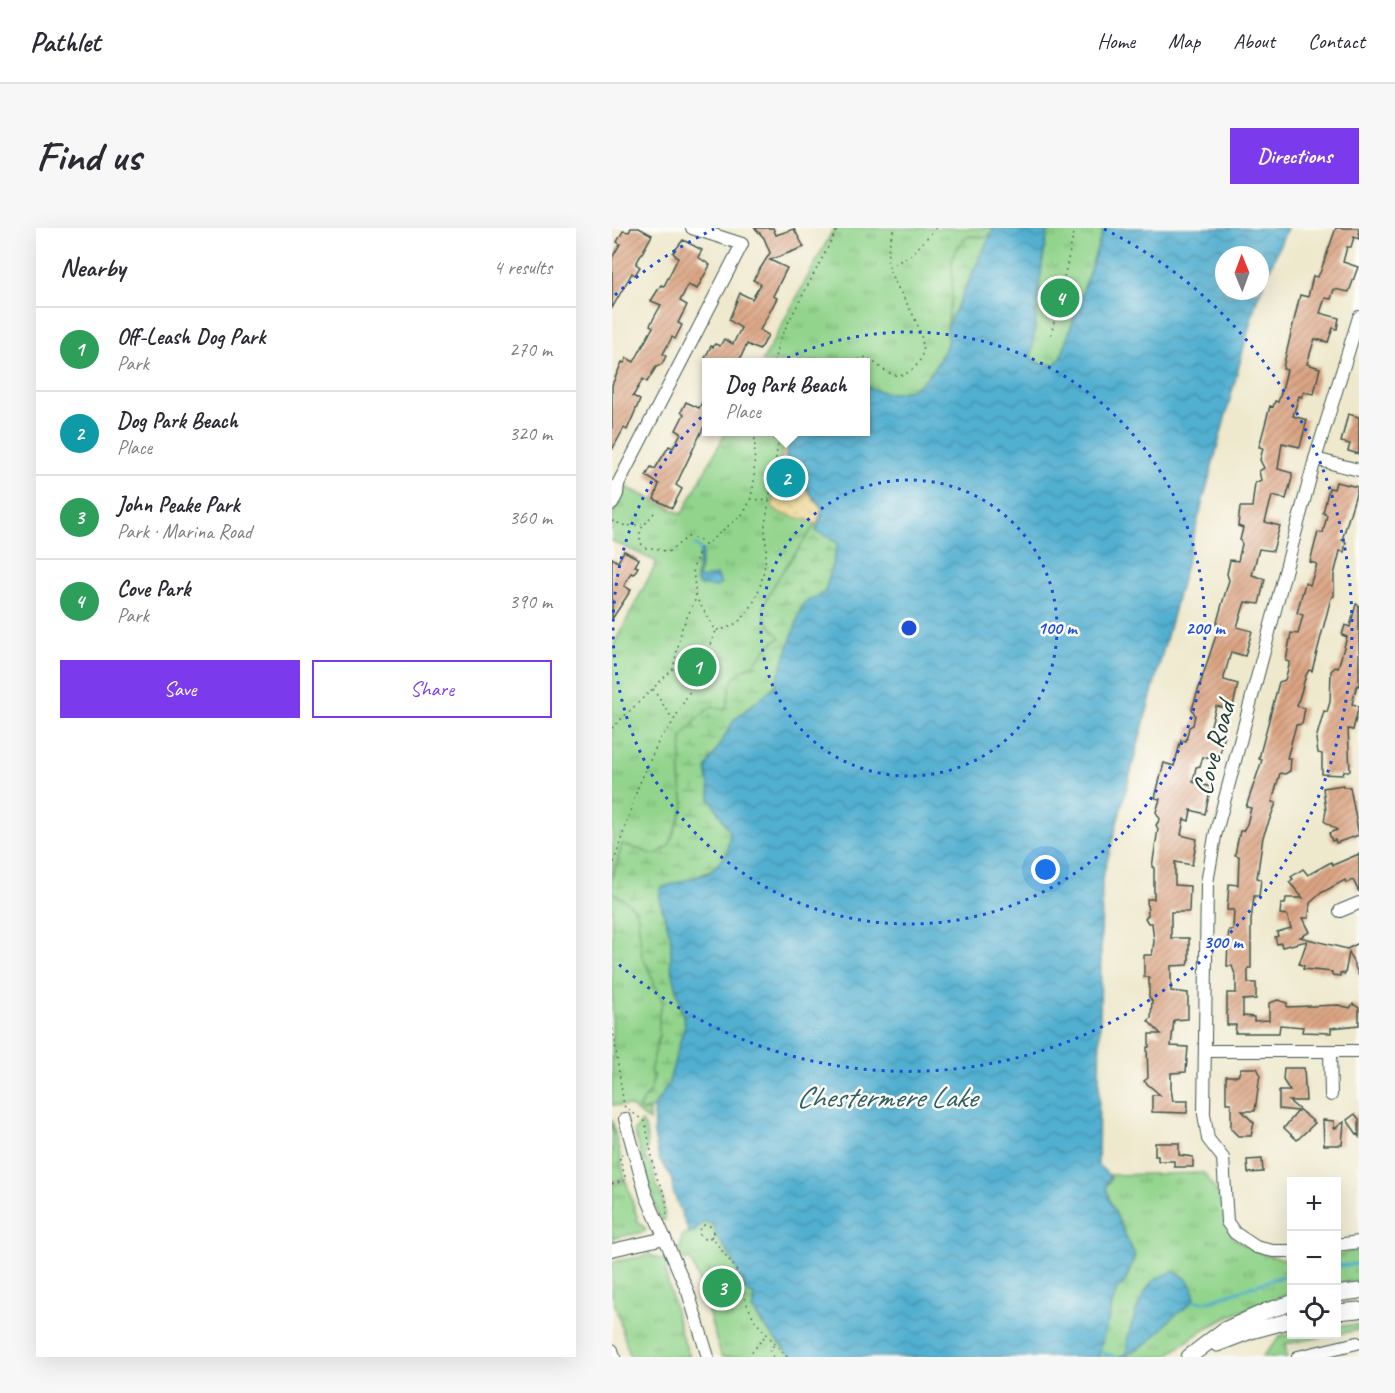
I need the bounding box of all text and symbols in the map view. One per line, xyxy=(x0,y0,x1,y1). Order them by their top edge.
text: Pathlet xyxy=(30,24,100,59)
text: Home xyxy=(1097,28,1135,54)
text: Map xyxy=(1168,28,1200,54)
text: About xyxy=(1233,28,1275,54)
text: Contact xyxy=(1308,28,1365,54)
button: Directions xyxy=(1230,128,1359,184)
text: Find us xyxy=(36,130,141,183)
north arrow xyxy=(1215,246,1269,300)
text: Nearby xyxy=(60,251,125,284)
text: 4 results xyxy=(493,255,552,280)
pin: 4 xyxy=(1040,276,1080,320)
text: Off-Leash Dog Park xyxy=(117,323,265,351)
text: 1 xyxy=(75,337,84,362)
text: 270 m xyxy=(509,337,552,362)
text: Park xyxy=(117,351,149,376)
popup xyxy=(702,358,870,436)
text: Dog Park Beach xyxy=(726,371,846,399)
text: Place xyxy=(726,399,761,424)
text: Dog Park Beach xyxy=(117,407,238,435)
text: 2 xyxy=(75,421,84,446)
text: 320 m xyxy=(509,421,552,446)
text: Place xyxy=(117,435,152,460)
pin: 2 xyxy=(766,456,806,500)
text: John Peake Park xyxy=(117,491,240,519)
text: 3 xyxy=(75,505,84,530)
text: 360 m xyxy=(509,505,552,530)
text: Park · Marina Road xyxy=(117,519,252,544)
text: Cove Park xyxy=(117,575,190,603)
text: 4 xyxy=(75,589,84,614)
text: 390 m xyxy=(509,589,552,614)
text: Park xyxy=(117,603,149,628)
text: 100 m xyxy=(1038,617,1078,639)
text: 200 m xyxy=(1186,617,1226,639)
centre of rings xyxy=(899,618,919,638)
pin: 1 xyxy=(678,644,716,690)
button: Save xyxy=(60,660,300,718)
button: Share xyxy=(312,660,552,718)
street label: Cove Road xyxy=(1184,694,1244,799)
your location xyxy=(1031,855,1060,884)
text: 300 m xyxy=(1204,931,1244,953)
water label: Chestermere Lake xyxy=(796,1078,980,1116)
map controls xyxy=(1287,1177,1341,1339)
button: + xyxy=(1287,1177,1341,1231)
button: − xyxy=(1287,1231,1341,1285)
pin: 3 xyxy=(702,1266,742,1310)
button: locate xyxy=(1287,1285,1341,1339)

